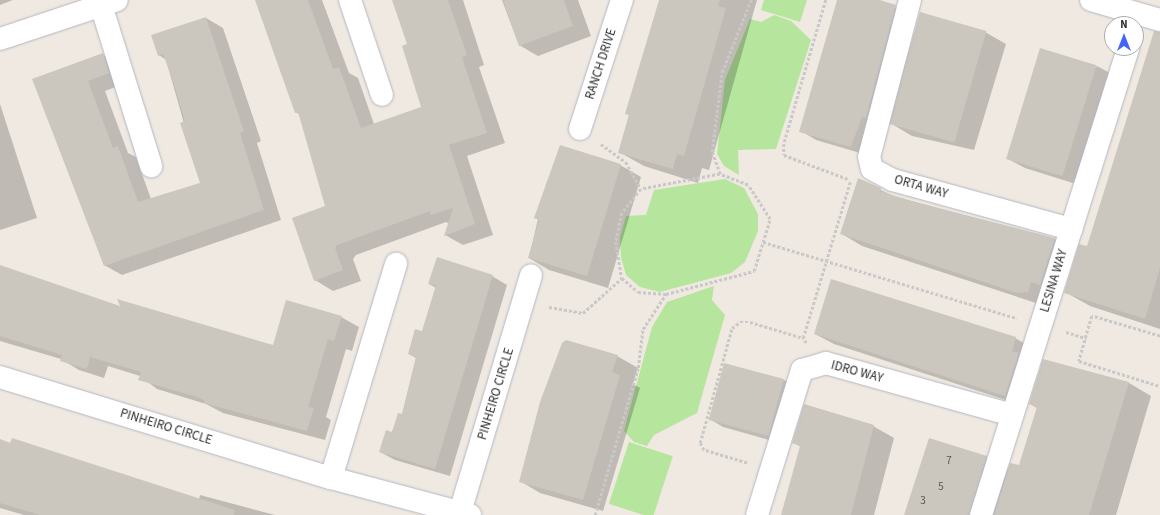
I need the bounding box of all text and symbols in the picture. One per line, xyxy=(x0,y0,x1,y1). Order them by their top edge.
north arrow xyxy=(1104,16,1144,56)
text: N xyxy=(1120,17,1128,32)
street label: RANCH DRIVE xyxy=(582,27,620,101)
street label: ORTA WAY xyxy=(892,172,950,202)
street label: LESINA WAY xyxy=(1037,248,1071,314)
street label: PINHEIRO CIRCLE xyxy=(475,346,517,442)
street label: IDRO WAY xyxy=(829,358,885,386)
street label: PINHEIRO CIRCLE xyxy=(118,406,214,448)
house number: 7 xyxy=(946,454,952,468)
house number: 5 xyxy=(938,480,944,494)
house number: 3 xyxy=(920,494,926,508)

